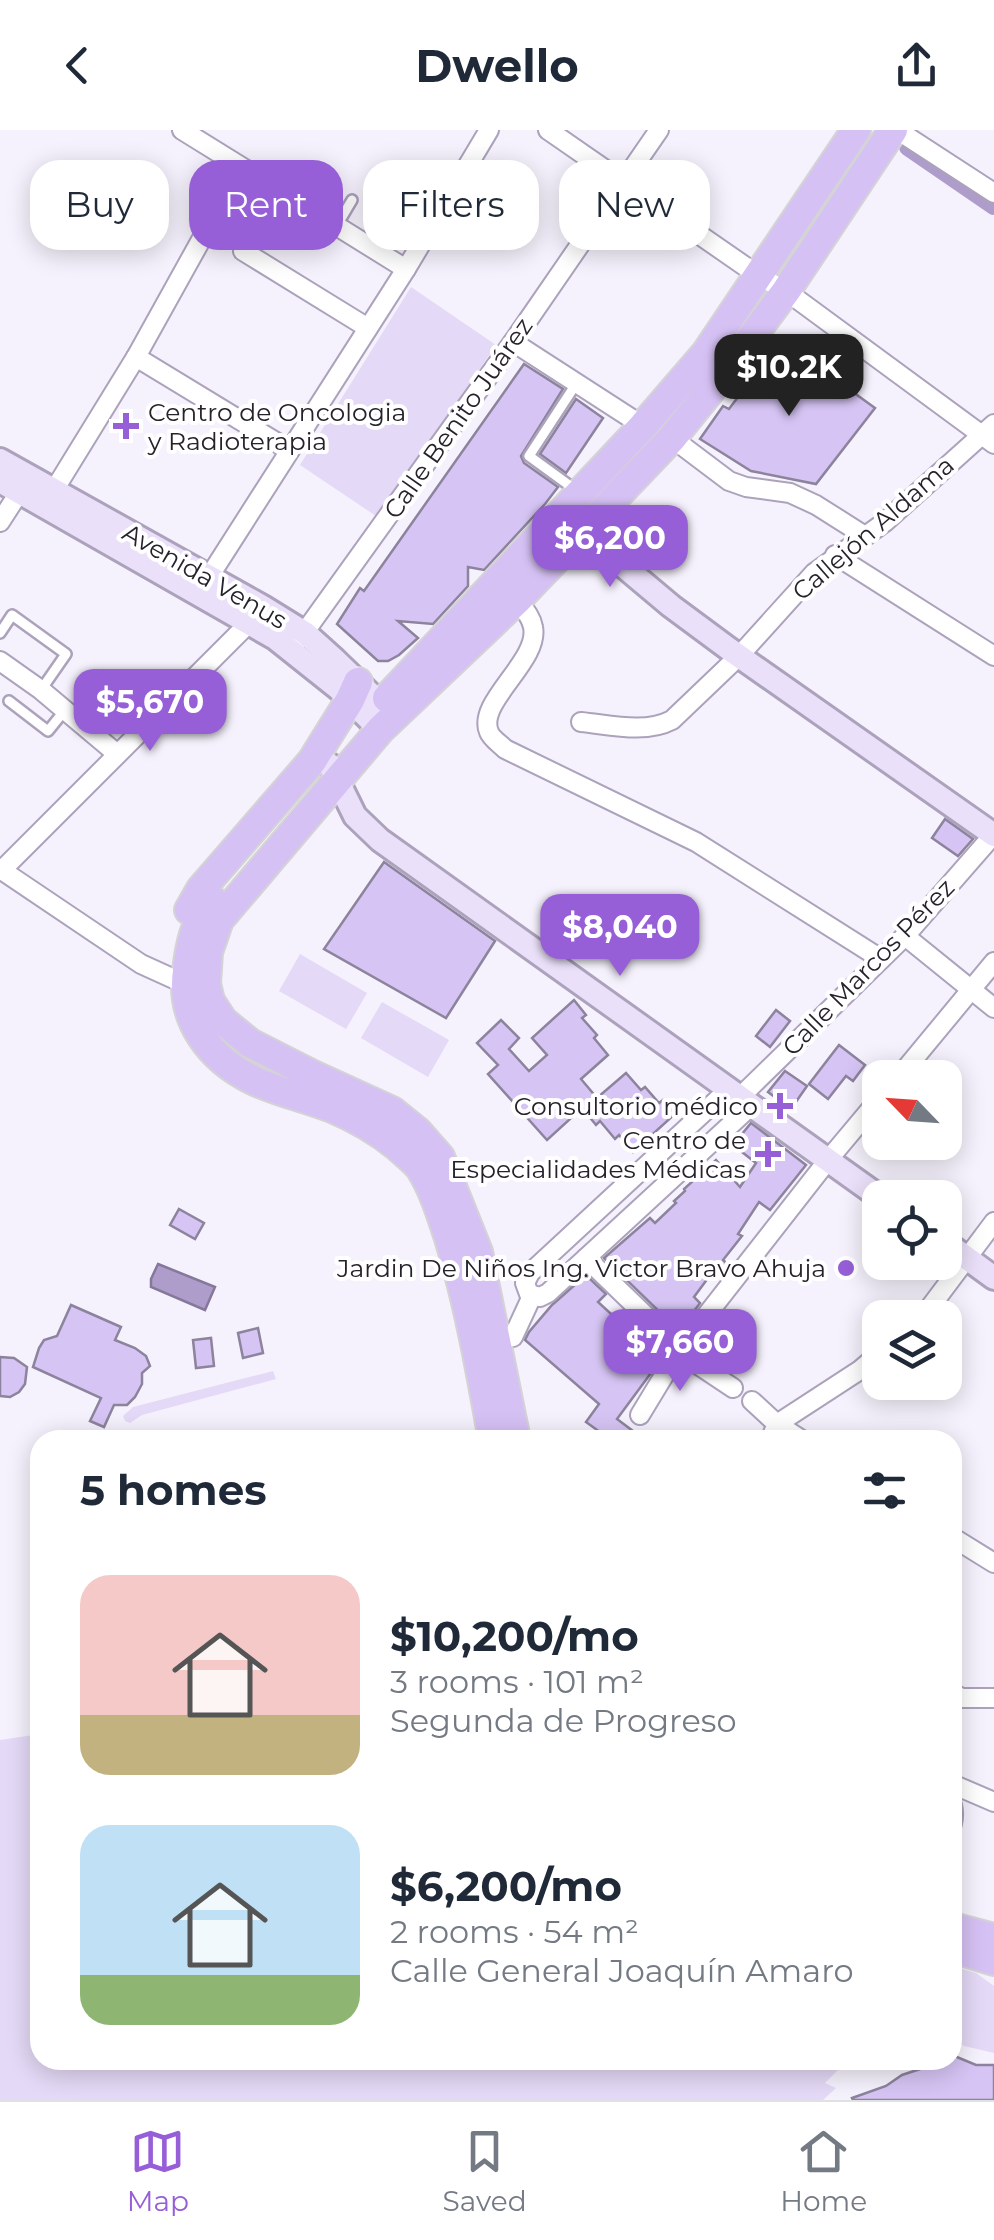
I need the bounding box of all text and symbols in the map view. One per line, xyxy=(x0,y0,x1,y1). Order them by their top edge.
icon: back xyxy=(50,38,105,93)
text: Dwello xyxy=(415,38,579,93)
icon: share xyxy=(889,38,944,93)
chip: Buy xyxy=(30,160,169,250)
chip: Rent xyxy=(189,160,343,250)
chip: Filters xyxy=(363,160,539,250)
chip: New xyxy=(559,160,710,250)
street label: Calle Benito Juárez xyxy=(377,312,539,524)
pin: $10.2K xyxy=(708,334,870,419)
text: $10.2K xyxy=(736,347,842,386)
place label: Centro de Oncologia y Radioterapia xyxy=(147,397,406,456)
marker: Centro de Oncologia y Radioterapia xyxy=(113,413,139,439)
street label: Callejón Aldama xyxy=(786,450,960,606)
pin: $6,200 xyxy=(529,505,691,590)
street label: Avenida Venus xyxy=(118,517,292,635)
text: $6,200 xyxy=(554,518,666,557)
pin: $5,670 xyxy=(69,669,231,754)
text: $5,670 xyxy=(96,682,204,721)
street label: Calle Marcos Pérez xyxy=(776,872,960,1062)
pin: $8,040 xyxy=(539,894,701,979)
text: $8,040 xyxy=(562,907,678,946)
north arrow xyxy=(862,1060,962,1160)
map controls xyxy=(862,1060,962,1400)
place label: Consultorio médico xyxy=(514,1091,758,1121)
marker: Consultorio médico xyxy=(767,1093,793,1119)
place label: Centro de Especialidades Médicas xyxy=(450,1125,746,1184)
marker: Centro de Especialidades Médicas xyxy=(755,1141,781,1167)
button: locate xyxy=(862,1180,962,1280)
place label: Jardin De Niños Ing. Victor Bravo Ahuja xyxy=(336,1253,826,1283)
marker: Jardin De Niños Ing. Victor Bravo Ahuja xyxy=(835,1257,857,1279)
button: layers xyxy=(862,1300,962,1400)
pin: $7,660 xyxy=(599,1309,761,1394)
text: $7,660 xyxy=(626,1322,734,1361)
icon: filters xyxy=(857,1463,912,1518)
text: 5 homes xyxy=(80,1464,267,1516)
text: $10,200/mo xyxy=(390,1610,639,1662)
icon: home xyxy=(160,1615,280,1735)
text: 3 rooms · 101 m² xyxy=(390,1662,644,1701)
text: Segunda de Progreso xyxy=(390,1701,737,1740)
text: $6,200/mo xyxy=(390,1860,622,1912)
icon: home xyxy=(160,1865,280,1985)
text: 2 rooms · 54 m² xyxy=(390,1912,639,1951)
text: Calle General Joaquín Amaro xyxy=(390,1951,854,1990)
tab: Map xyxy=(127,2124,189,2218)
tab: Saved xyxy=(443,2124,527,2218)
tab: Home xyxy=(780,2124,867,2218)

